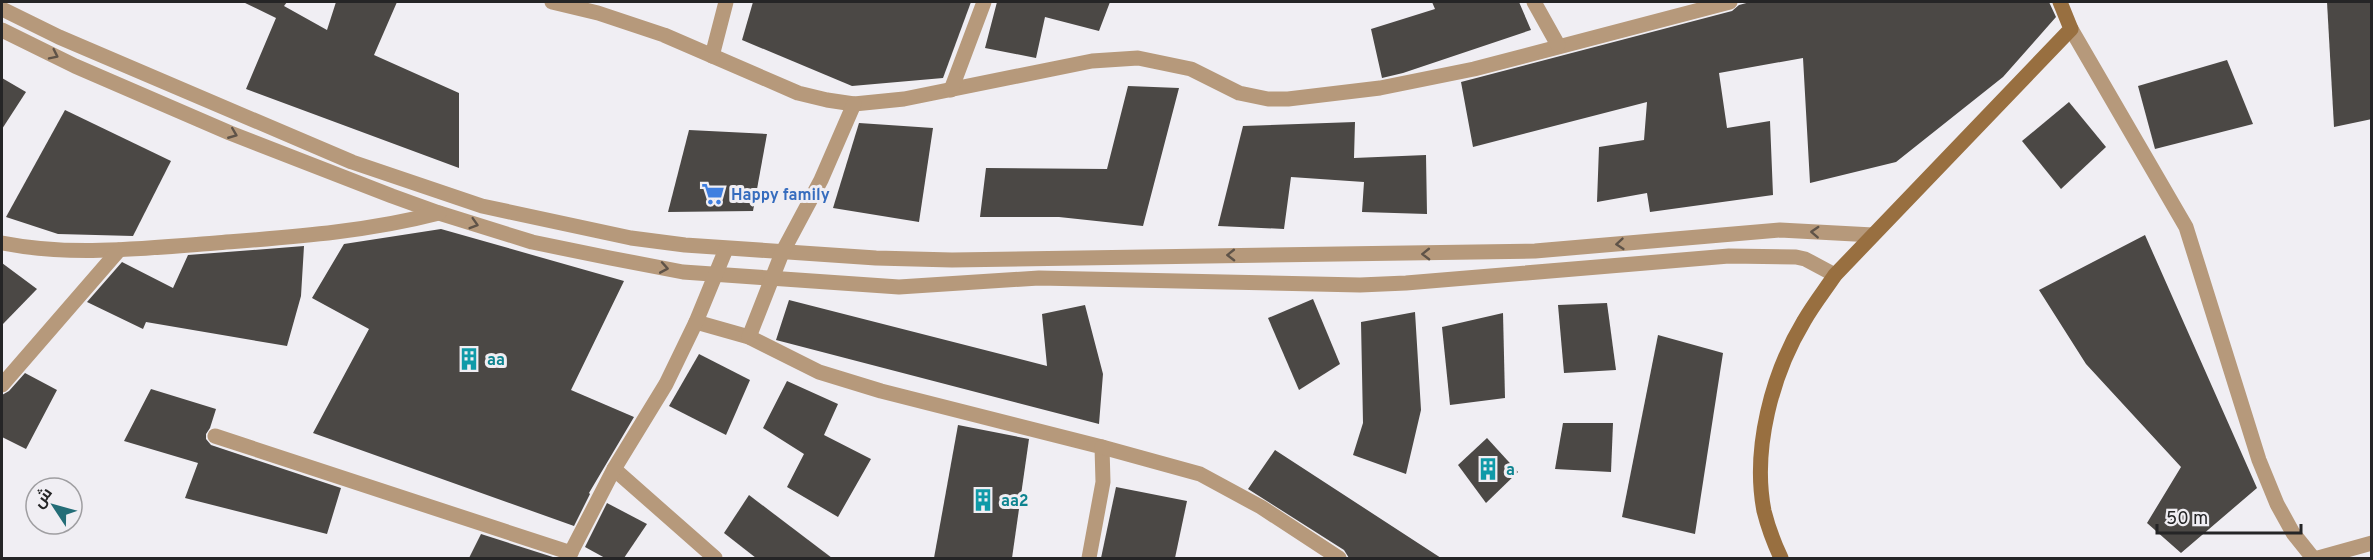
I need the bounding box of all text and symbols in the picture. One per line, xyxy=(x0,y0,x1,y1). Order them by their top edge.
one-way arrow xyxy=(48,48,59,60)
one-way arrow xyxy=(226,127,237,139)
supermarket icon: Happy family xyxy=(700,181,726,207)
place label: Happy family xyxy=(731,186,830,206)
one-way arrow xyxy=(468,217,479,229)
one-way arrow xyxy=(1810,225,1819,238)
one-way arrow xyxy=(1616,237,1625,250)
one-way arrow xyxy=(1421,247,1430,260)
one-way arrow xyxy=(1226,249,1235,261)
one-way arrow xyxy=(659,261,669,274)
building icon: aa xyxy=(456,346,482,372)
place label: aa xyxy=(487,351,505,371)
building icon: a xyxy=(1475,456,1501,482)
place label: a xyxy=(1506,461,1515,481)
north arrow xyxy=(24,476,84,536)
text: ش xyxy=(29,484,58,513)
building icon: aa2 xyxy=(970,487,996,513)
place label: aa2 xyxy=(1001,492,1029,512)
scale bar xyxy=(2157,497,2301,535)
text: 50 m xyxy=(2166,508,2208,531)

